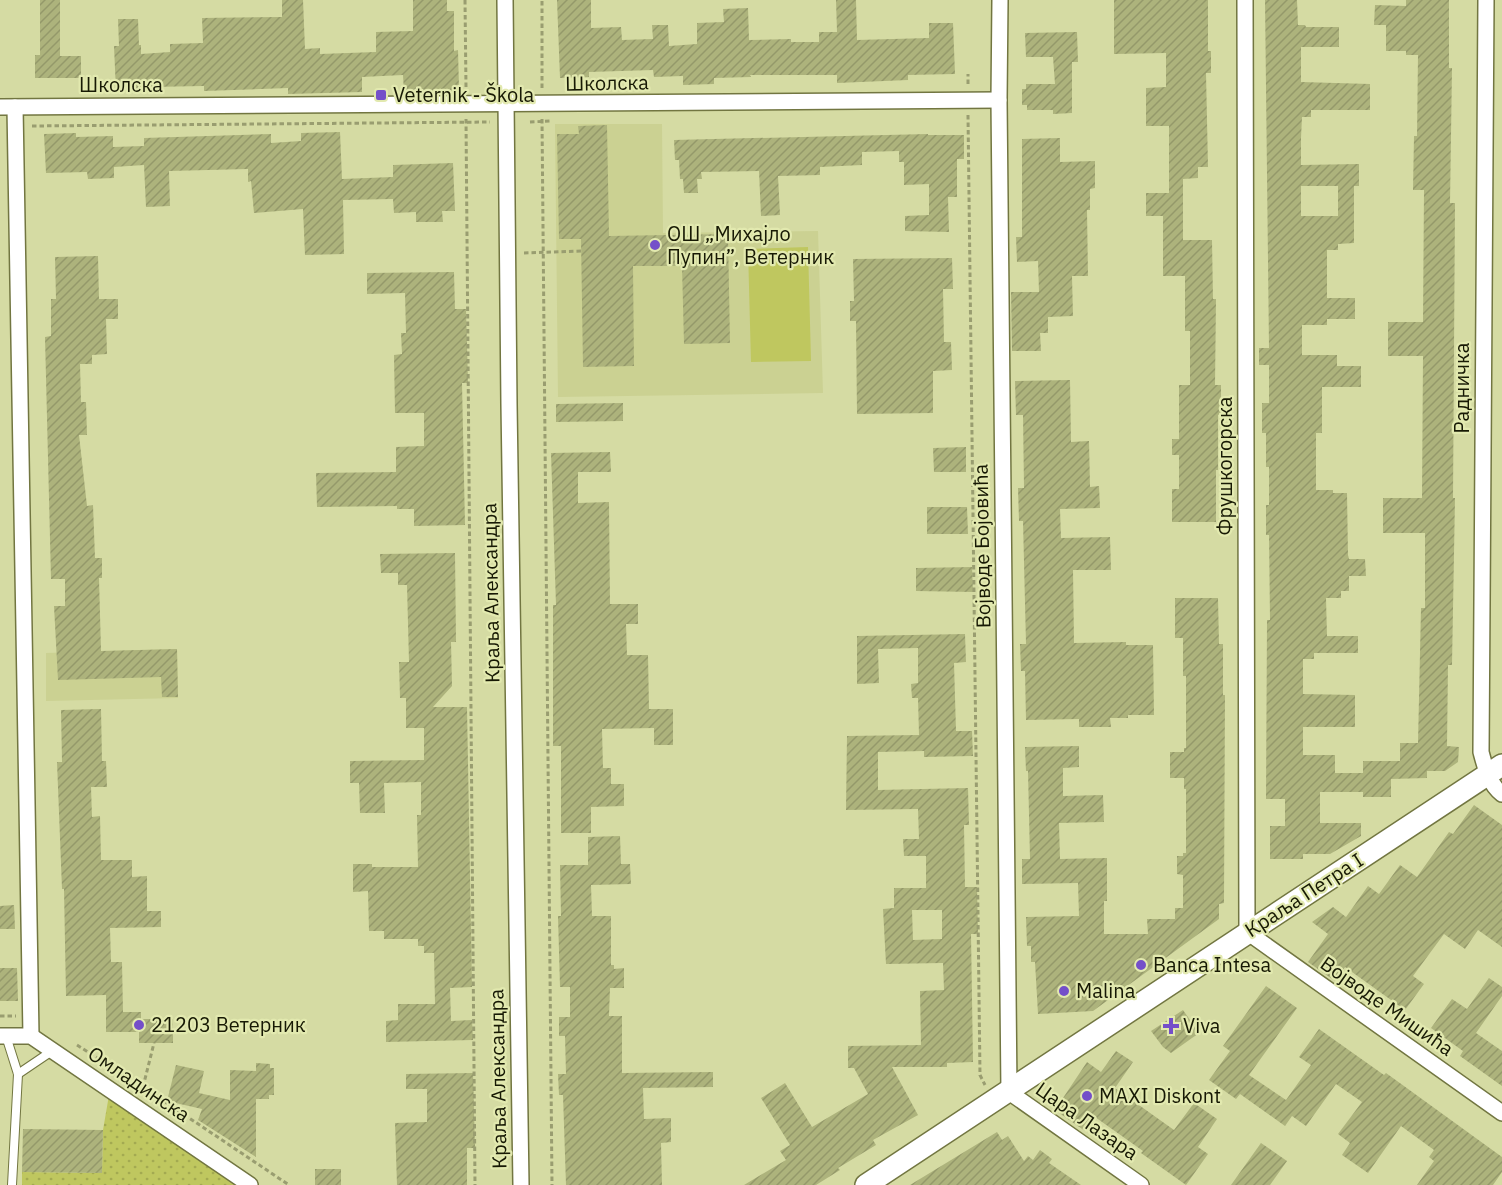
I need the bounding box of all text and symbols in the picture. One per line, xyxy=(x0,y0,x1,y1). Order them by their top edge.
street label: Школска xyxy=(565,68,649,97)
street label: Школска xyxy=(79,71,163,98)
place label: Veternik - Škola xyxy=(393,81,535,108)
marker: Veternik - Škola xyxy=(374,88,388,102)
place label: ОШ „Михајло Пупин”, Ветерник xyxy=(667,220,834,270)
marker: ОШ „Михајло Пупин”, Ветерник xyxy=(648,238,662,252)
street label: Радничка xyxy=(1448,342,1475,433)
street label: Фрушкогорска xyxy=(1211,396,1238,535)
street label: Војводе Бојовића xyxy=(967,463,996,628)
street label: Краља Александра xyxy=(475,502,506,683)
street label: Краља Петра I xyxy=(1239,846,1368,943)
street label: Војводе Мишића xyxy=(1315,950,1460,1062)
place label: Banca Intesa xyxy=(1153,951,1272,978)
marker: Banca Intesa xyxy=(1134,958,1148,972)
place label: Malina xyxy=(1076,977,1136,1004)
marker: Malina xyxy=(1057,984,1071,998)
street label: Краља Александра xyxy=(482,988,513,1169)
place label: 21203 Ветерник xyxy=(151,1011,306,1038)
place label: Viva xyxy=(1183,1012,1221,1039)
marker: 21203 Ветерник xyxy=(132,1018,146,1032)
marker: Viva xyxy=(1164,1019,1178,1033)
street label: Омладинска xyxy=(83,1040,196,1128)
street label: Цара Лазара xyxy=(1031,1075,1144,1166)
place label: MAXI Diskont xyxy=(1099,1082,1221,1109)
marker: MAXI Diskont xyxy=(1080,1089,1094,1103)

